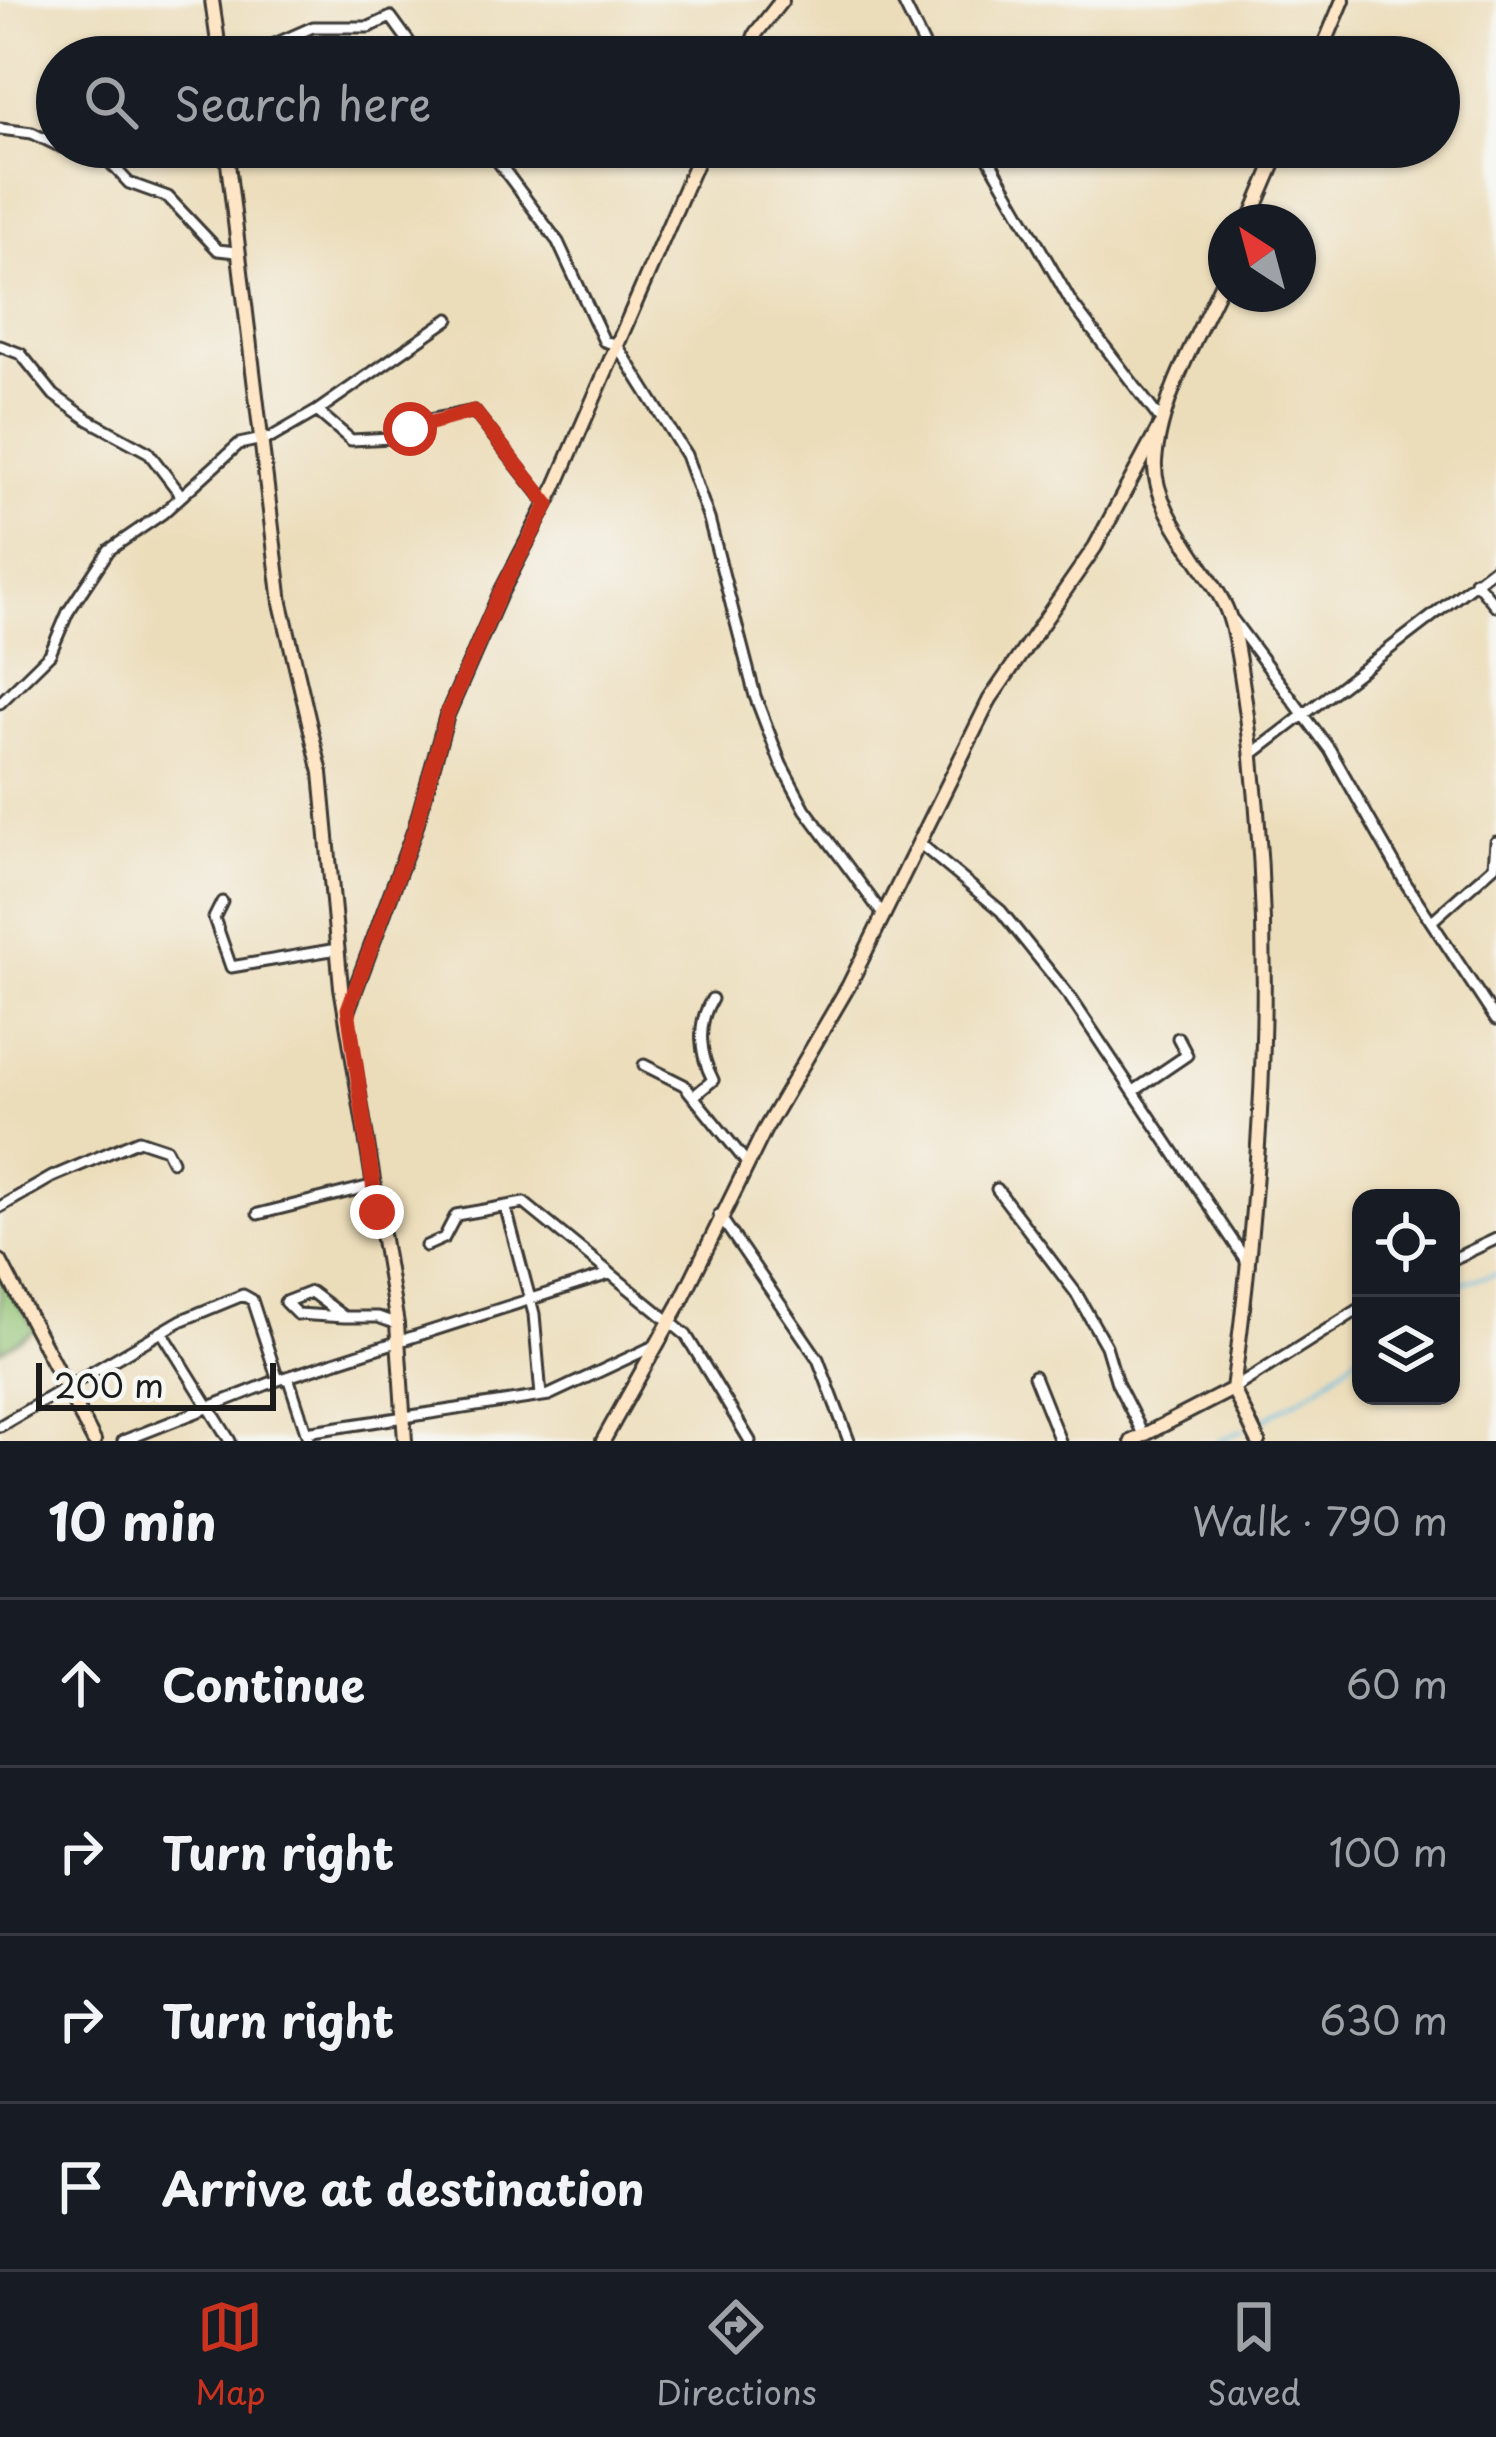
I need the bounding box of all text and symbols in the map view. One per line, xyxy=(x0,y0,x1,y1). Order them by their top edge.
search box xyxy=(36,36,1460,168)
text: Search here xyxy=(174,68,431,136)
icon: search xyxy=(78,69,144,135)
north arrow xyxy=(1208,204,1316,312)
route start xyxy=(383,402,437,456)
route end xyxy=(350,1185,404,1239)
map controls xyxy=(1352,1189,1460,1405)
button: locate xyxy=(1352,1189,1460,1297)
button: layers xyxy=(1352,1297,1460,1405)
scale bar xyxy=(36,1357,276,1410)
text: 200 m xyxy=(54,1359,164,1409)
text: 10 min xyxy=(48,1481,217,1558)
text: Walk · 790 m xyxy=(1192,1490,1448,1549)
text: Continue xyxy=(162,1649,365,1717)
icon: ahead xyxy=(48,1650,114,1716)
text: 60 m xyxy=(1346,1653,1448,1712)
text: Turn right xyxy=(162,1817,394,1885)
icon: right xyxy=(48,1818,114,1884)
text: 100 m xyxy=(1329,1821,1448,1880)
text: Turn right xyxy=(162,1985,394,2053)
icon: right xyxy=(48,1986,114,2052)
text: 630 m xyxy=(1319,1989,1448,2048)
text: Arrive at destination xyxy=(162,2153,645,2221)
icon: arrive xyxy=(48,2154,114,2220)
tab: Map xyxy=(195,2294,266,2416)
tab: Directions xyxy=(656,2294,817,2416)
tab: Saved xyxy=(1207,2294,1301,2416)

